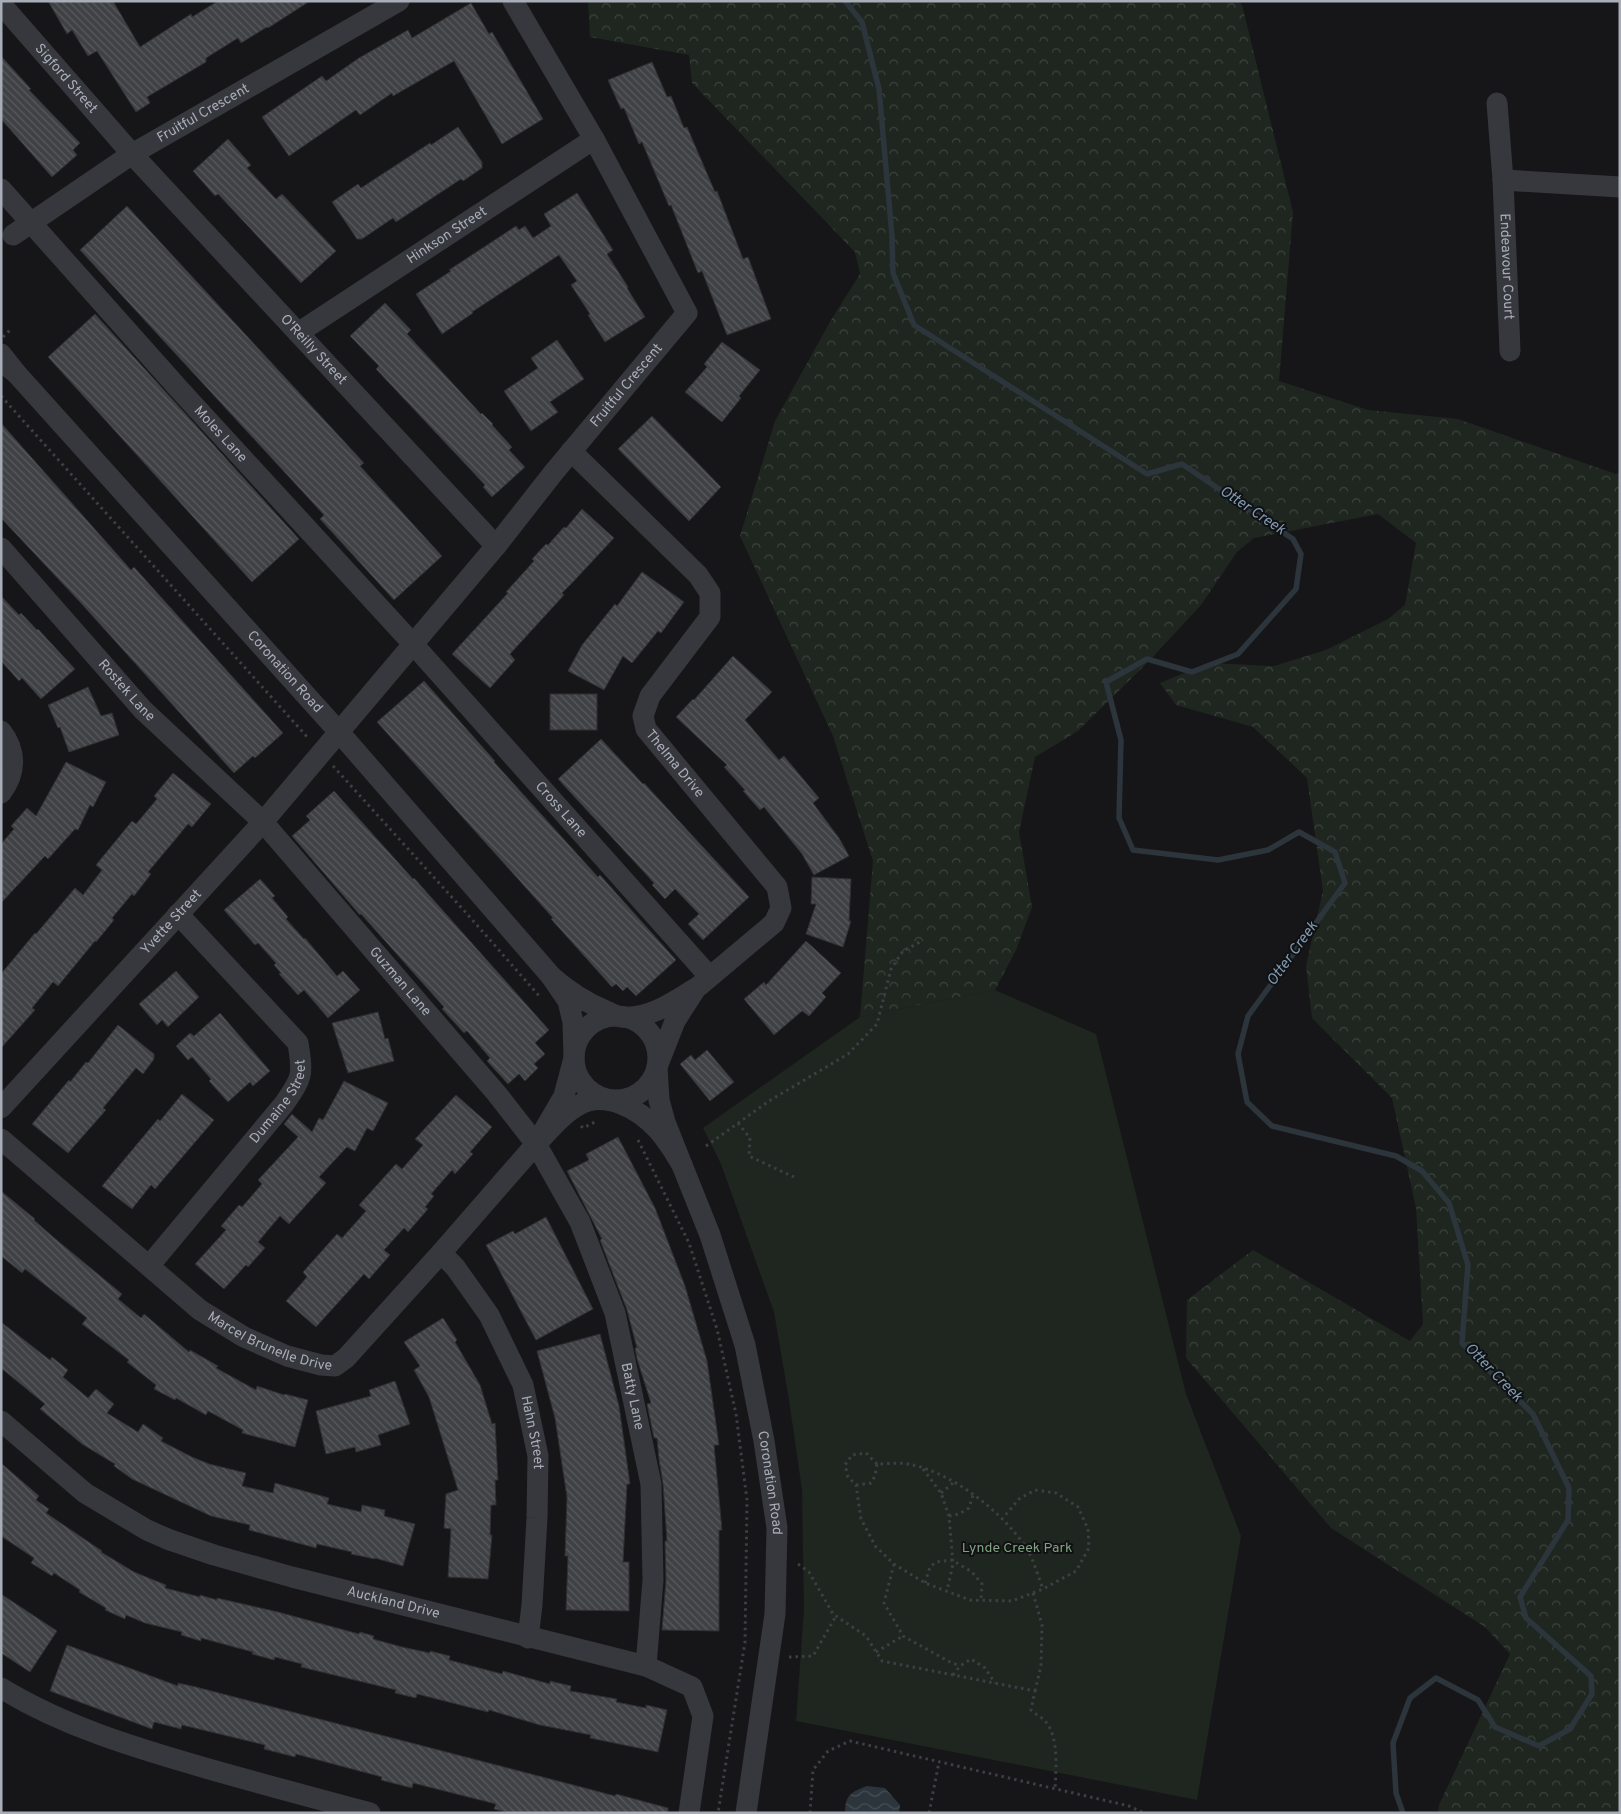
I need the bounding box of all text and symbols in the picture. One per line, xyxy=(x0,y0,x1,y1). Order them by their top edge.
street label: Sigford Street xyxy=(31,40,101,117)
street label: Fruitful Crescent xyxy=(154,80,252,146)
street label: Hinkson Street xyxy=(404,203,490,268)
street label: Endeavour Court xyxy=(1496,213,1517,320)
street label: O'Reilly Street xyxy=(277,311,350,388)
street label: Fruitful Crescent xyxy=(587,340,666,431)
street label: Moles Lane xyxy=(190,402,251,466)
water label: Otter Creek xyxy=(1216,482,1289,540)
street label: Coronation Road xyxy=(244,627,326,716)
street label: Rostek Lane xyxy=(94,656,159,725)
street label: Thelma Drive xyxy=(642,726,708,801)
street label: Cross Lane xyxy=(531,778,590,841)
street label: Yvette Street xyxy=(137,886,205,958)
water label: Otter Creek xyxy=(1263,918,1323,990)
street label: Guzman Lane xyxy=(366,943,435,1020)
street label: Dumaine Street xyxy=(246,1059,309,1147)
street label: Marcel Brunelle Drive xyxy=(204,1308,333,1374)
water label: Otter Creek xyxy=(1460,1339,1526,1407)
street label: Batty Lane xyxy=(617,1361,648,1432)
street label: Hahn Street xyxy=(517,1394,546,1469)
street label: Coronation Road xyxy=(754,1429,786,1535)
park label: Lynde Creek Park xyxy=(962,1540,1072,1557)
street label: Auckland Drive xyxy=(345,1583,442,1622)

